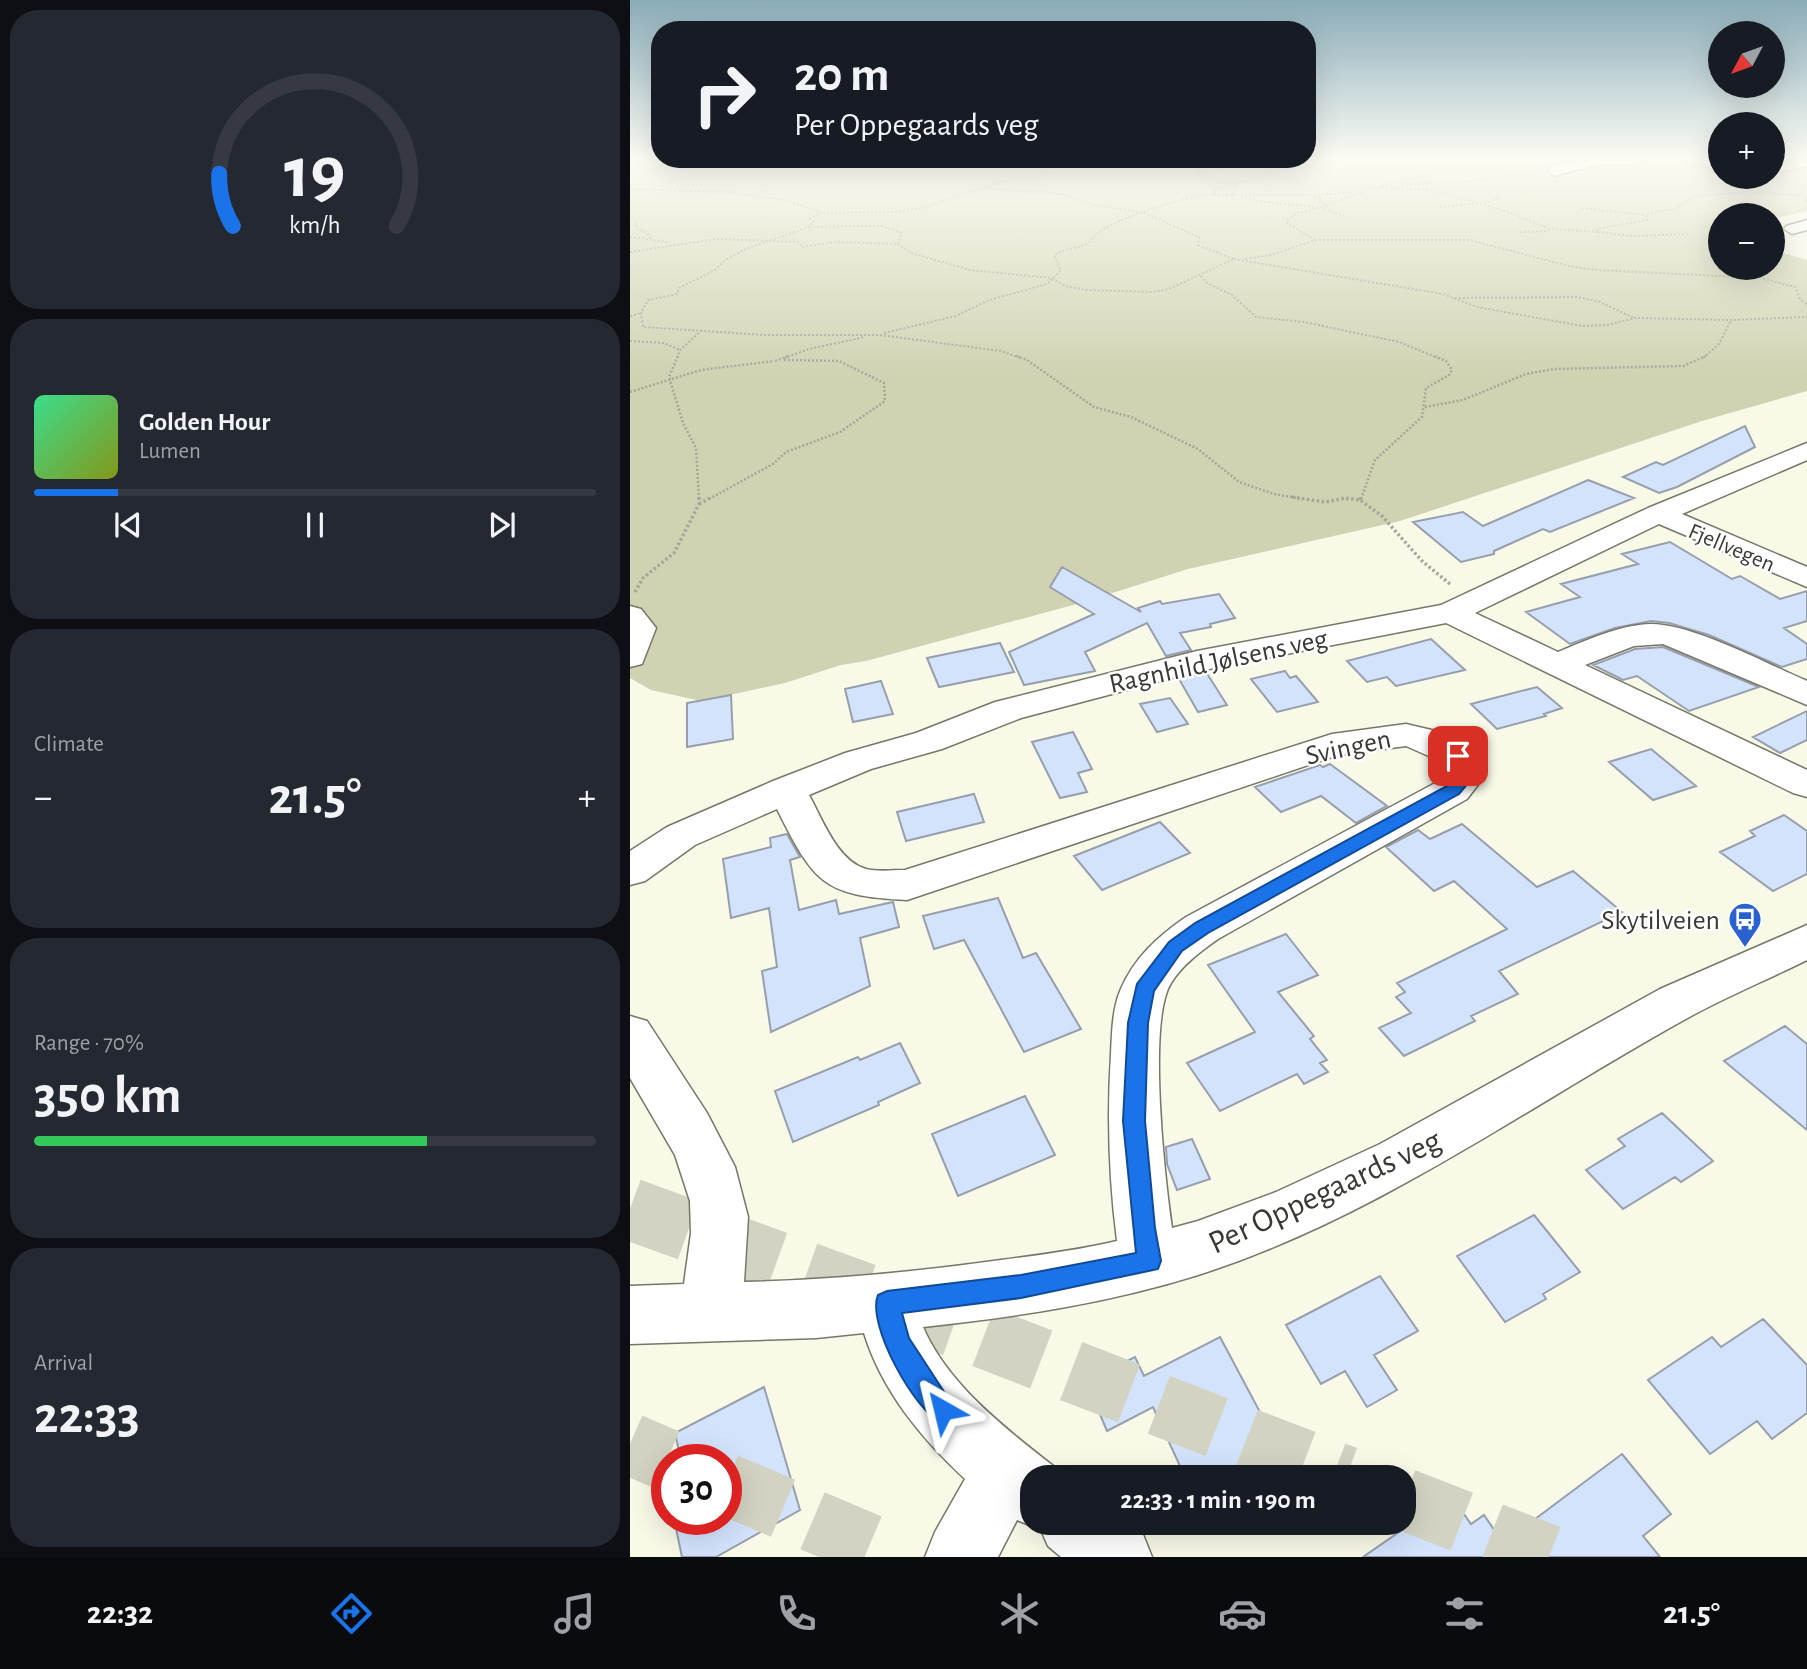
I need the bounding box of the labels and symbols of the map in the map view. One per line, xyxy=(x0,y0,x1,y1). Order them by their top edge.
north arrow xyxy=(1708,21,1785,98)
street label: Fjellvegen xyxy=(1685,520,1778,577)
street label: Ragnhild Jølsens veg xyxy=(1107,625,1331,699)
street label: Svingen xyxy=(1303,725,1394,771)
pin xyxy=(1428,726,1488,786)
bus stop icon: Skytilveien xyxy=(1726,900,1764,949)
place label: Skytilveien xyxy=(1601,907,1720,935)
street label: Per Oppegaards veg xyxy=(1204,1124,1446,1261)
position arrow xyxy=(906,1373,980,1447)
speed limit sign: 30 xyxy=(651,1444,742,1535)

